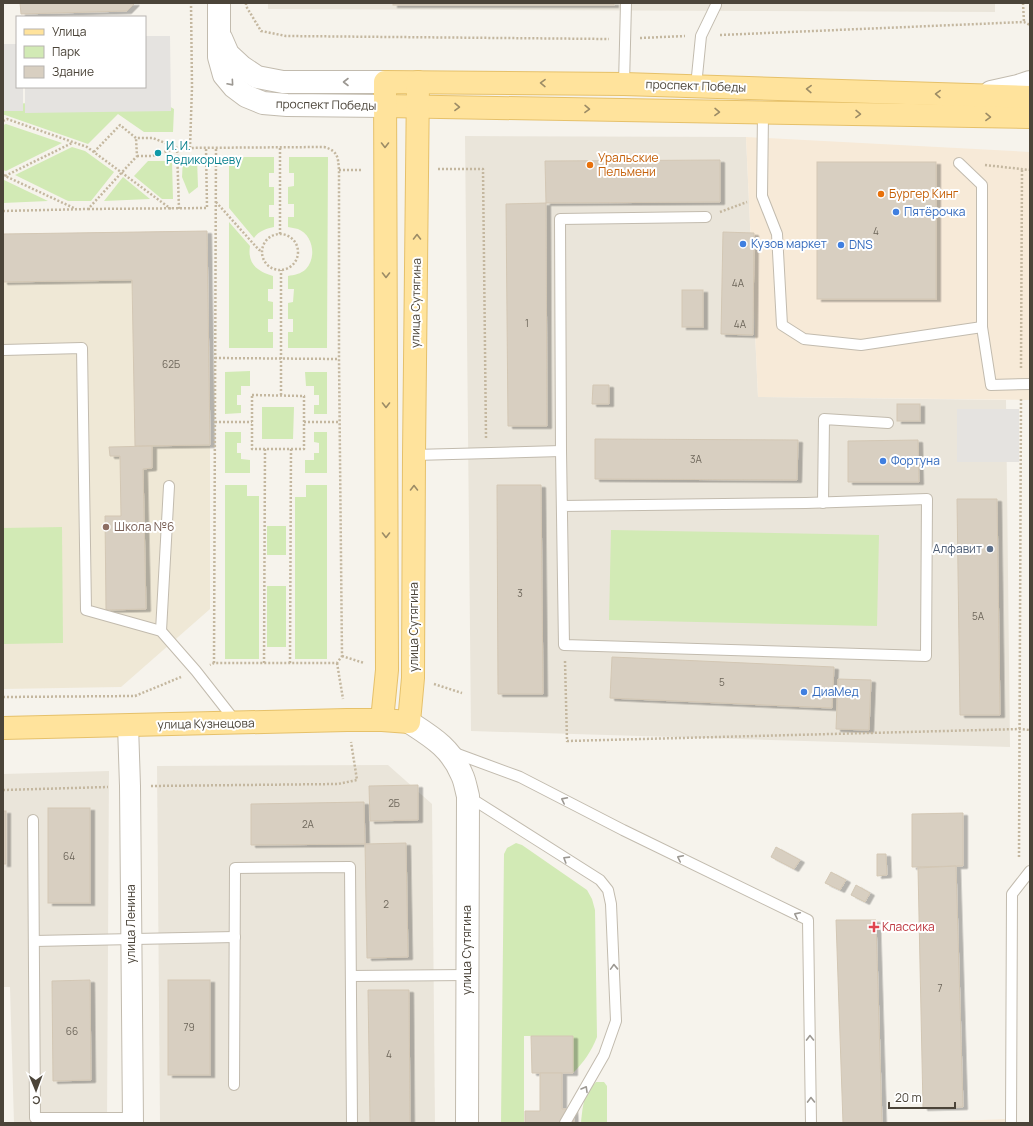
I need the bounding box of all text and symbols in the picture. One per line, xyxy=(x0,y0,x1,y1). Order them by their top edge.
legend xyxy=(16,16,146,88)
text: Улица xyxy=(52,23,86,40)
text: Парк xyxy=(52,43,81,60)
text: Здание xyxy=(52,63,94,80)
street label: проспект Победы xyxy=(645,75,747,96)
one-way arrow xyxy=(226,78,234,86)
one-way arrow xyxy=(343,78,349,86)
one-way arrow xyxy=(540,79,546,87)
one-way arrow xyxy=(806,85,812,94)
one-way arrow xyxy=(935,89,941,98)
street label: проспект Победы xyxy=(276,95,376,114)
one-way arrow xyxy=(454,103,460,111)
one-way arrow xyxy=(584,105,590,113)
one-way arrow xyxy=(714,108,720,116)
one-way arrow xyxy=(855,110,861,118)
one-way arrow xyxy=(985,113,991,121)
place label: И. И. Редикорцеву xyxy=(166,137,242,168)
one-way arrow xyxy=(381,142,390,148)
marker: И. И. Редикорцеву xyxy=(153,148,163,158)
place label: Уральские Пельмени xyxy=(598,149,659,180)
marker: Уральские Пельмени xyxy=(585,160,595,170)
place label: Бургер Кинг xyxy=(889,185,959,202)
marker: Бургер Кинг xyxy=(876,189,886,199)
place label: Пятёрочка xyxy=(904,203,965,220)
marker: Пятёрочка xyxy=(891,207,901,217)
house number: 4 xyxy=(873,224,879,238)
one-way arrow xyxy=(413,234,421,240)
place label: Кузов маркет xyxy=(751,235,827,252)
place label: DNS xyxy=(849,236,873,253)
marker: Кузов маркет xyxy=(738,239,748,249)
marker: DNS xyxy=(836,240,846,250)
street label: улица Сутягина xyxy=(406,258,425,348)
one-way arrow xyxy=(382,272,390,278)
house number: 4А xyxy=(732,276,745,290)
house number: 1 xyxy=(525,316,529,330)
house number: 4А xyxy=(734,317,747,331)
house number: 62Б xyxy=(162,357,180,371)
one-way arrow xyxy=(382,402,390,408)
house number: 3А xyxy=(690,452,703,466)
place label: Фортуна xyxy=(891,452,940,469)
marker: Фортуна xyxy=(878,456,888,466)
one-way arrow xyxy=(410,485,418,491)
place label: Школа №6 xyxy=(114,518,175,535)
marker: Школа №6 xyxy=(101,522,111,532)
one-way arrow xyxy=(382,532,390,538)
place label: Алфавит xyxy=(933,540,982,557)
marker: Алфавит xyxy=(985,544,995,554)
street label: улица Сутягина xyxy=(405,582,422,672)
house number: 3 xyxy=(517,586,523,600)
house number: 5А xyxy=(972,609,985,623)
house number: 5 xyxy=(719,675,725,689)
place label: ДиаМед xyxy=(812,683,859,700)
marker: ДиаМед xyxy=(799,687,809,697)
street label: улица Кузнецова xyxy=(157,714,255,733)
house number: 2Б xyxy=(388,796,400,810)
one-way arrow xyxy=(561,797,568,804)
house number: 2А xyxy=(302,817,315,831)
house number: 64 xyxy=(63,849,75,863)
one-way arrow xyxy=(677,855,685,863)
one-way arrow xyxy=(563,856,570,864)
street label: улица Ленина xyxy=(122,884,139,964)
house number: 2 xyxy=(383,897,389,911)
street label: улица Сутягина xyxy=(458,905,475,995)
one-way arrow xyxy=(794,912,802,919)
place label: Классика xyxy=(882,918,935,935)
marker: Классика xyxy=(869,922,879,932)
one-way arrow xyxy=(610,964,618,970)
house number: 7 xyxy=(937,981,943,995)
house number: 79 xyxy=(183,1020,195,1034)
house number: 66 xyxy=(66,1024,78,1038)
one-way arrow xyxy=(806,1035,814,1041)
house number: 4 xyxy=(386,1047,392,1061)
north arrow xyxy=(16,1070,56,1110)
scale bar xyxy=(889,1084,955,1110)
one-way arrow xyxy=(580,1086,587,1093)
text: 20 m xyxy=(895,1089,922,1106)
text: С xyxy=(32,1093,40,1108)
one-way arrow xyxy=(807,1097,815,1103)

